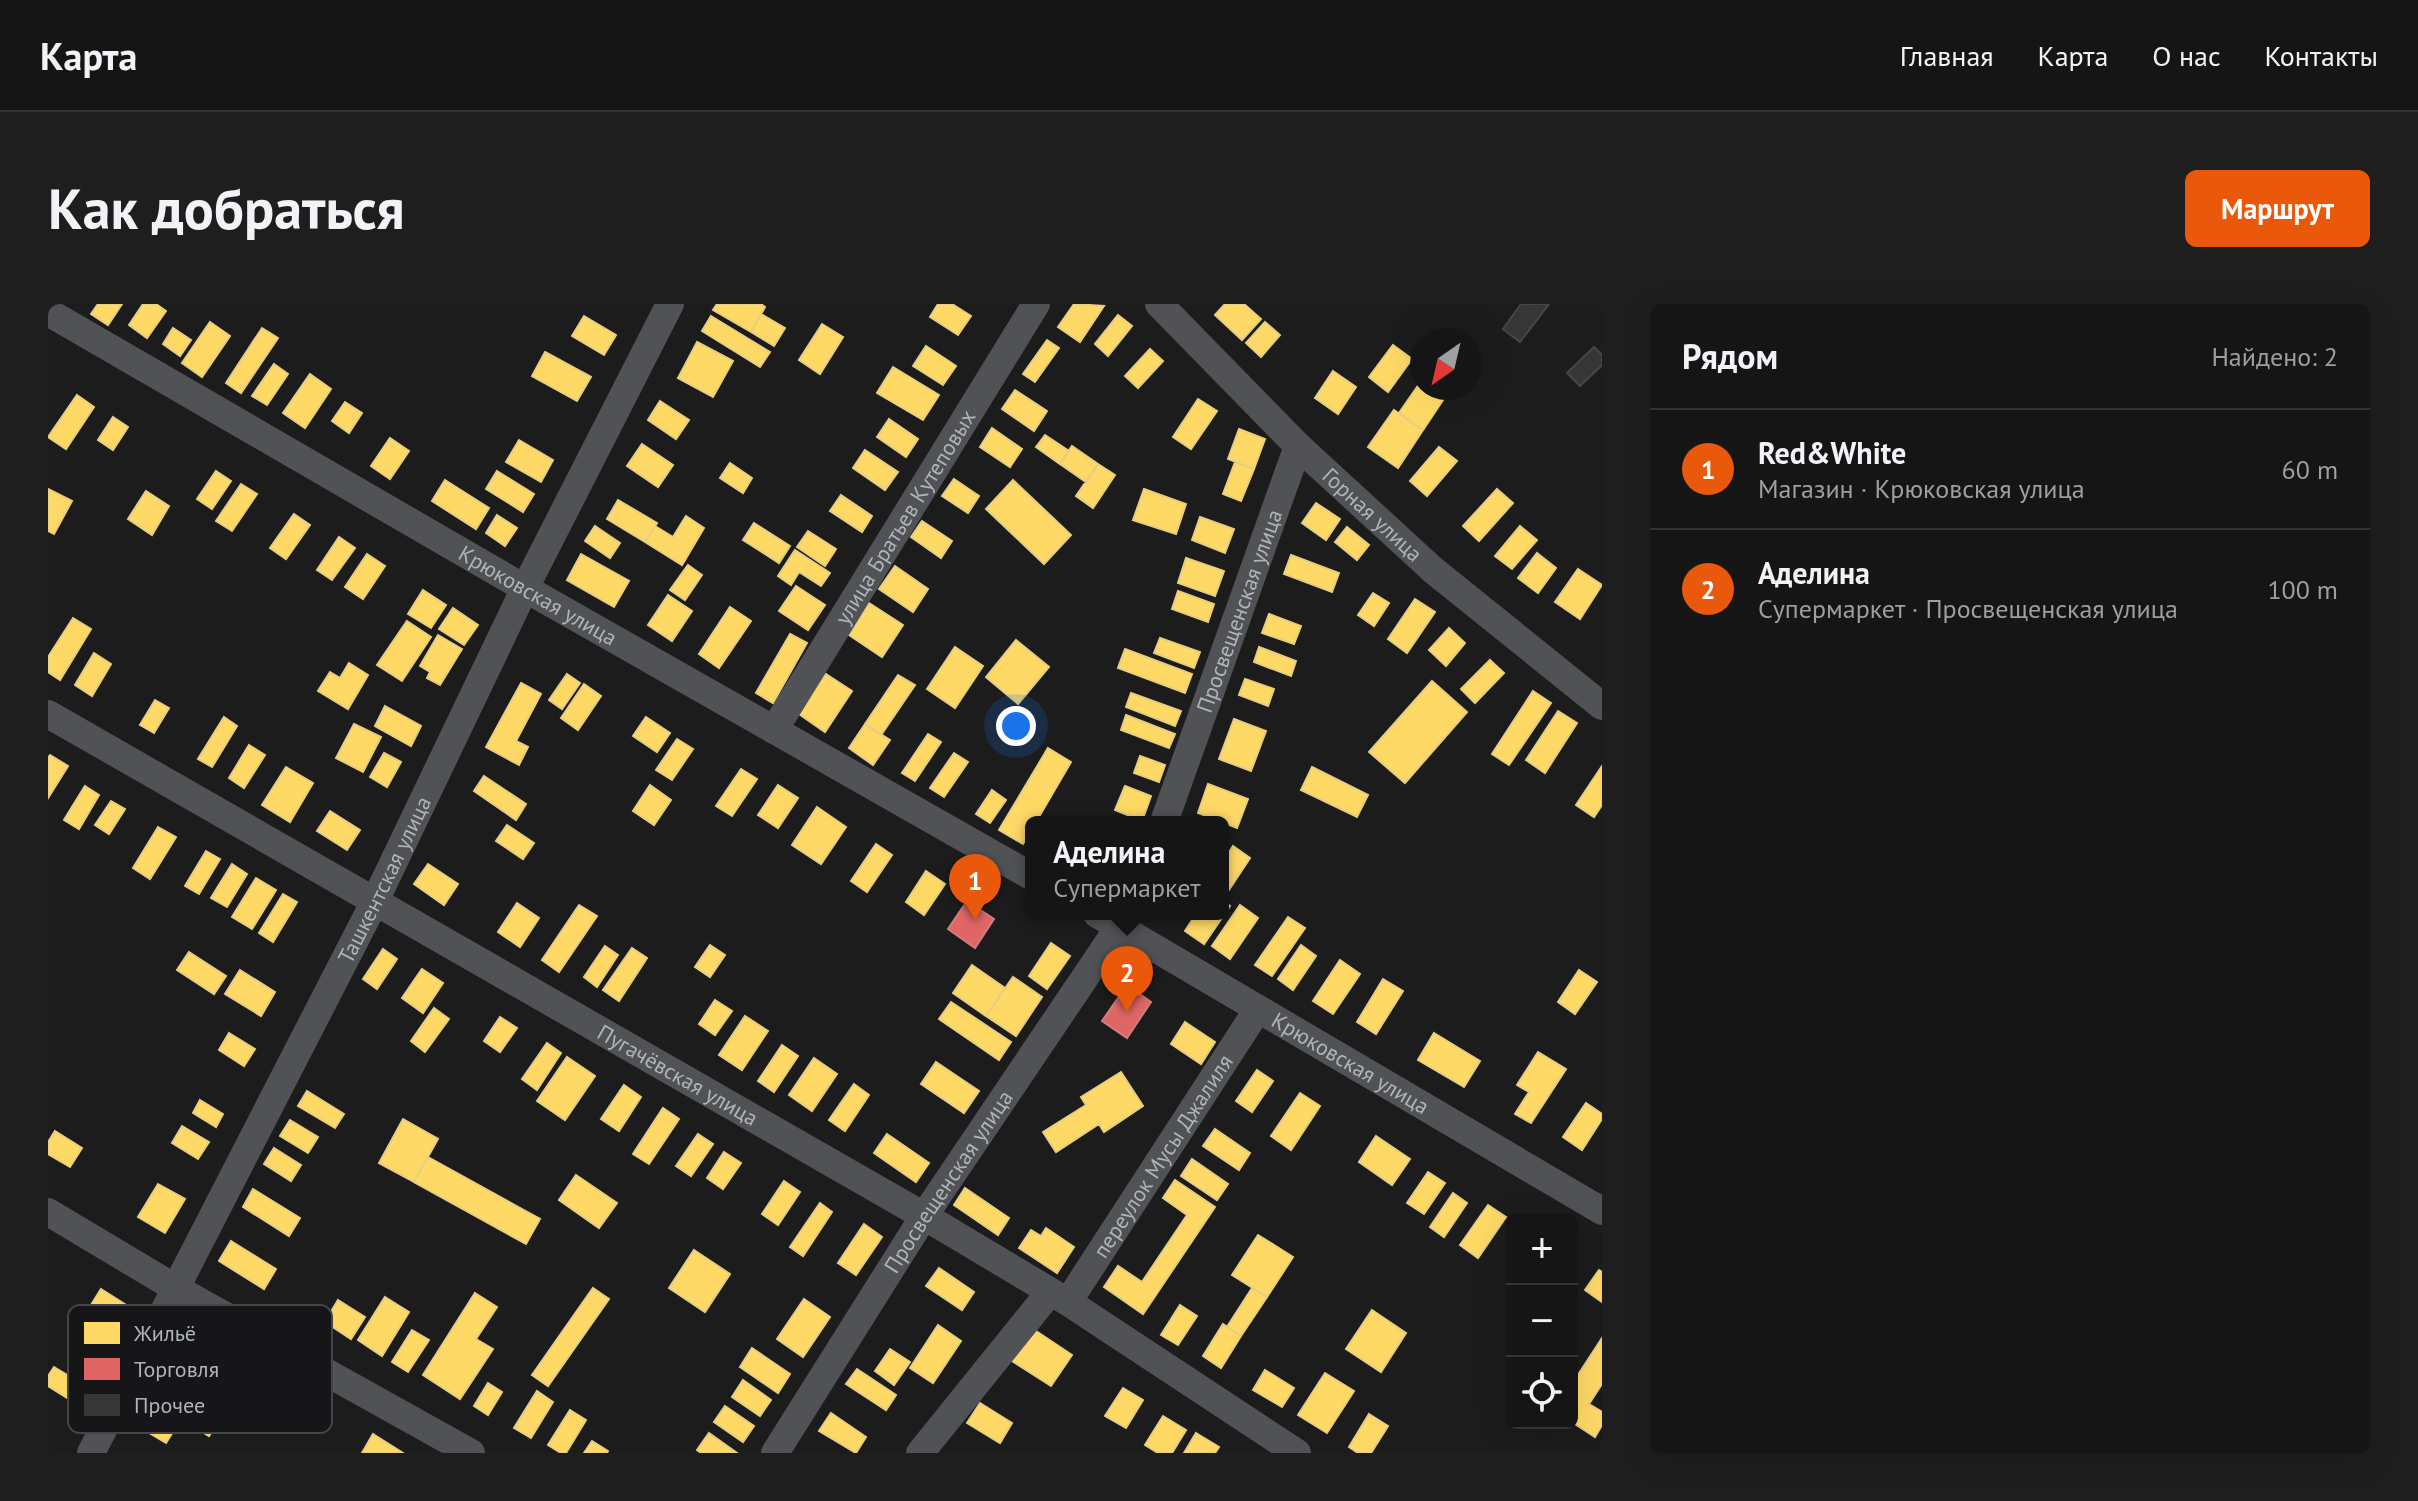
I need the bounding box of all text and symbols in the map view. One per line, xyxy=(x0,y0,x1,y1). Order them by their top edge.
text: Карта xyxy=(40,31,137,80)
text: Главная xyxy=(1900,37,1994,74)
text: Карта xyxy=(2038,37,2108,74)
text: О нас xyxy=(2152,37,2221,74)
text: Контакты xyxy=(2265,37,2378,74)
button: Маршрут xyxy=(2185,170,2370,247)
text: Как добраться xyxy=(48,172,405,244)
north arrow xyxy=(1410,328,1482,400)
text: Рядом xyxy=(1682,334,1778,378)
text: Найдено: 2 xyxy=(2211,340,2338,373)
street label: улица Братьев Кутеповых xyxy=(828,404,982,630)
text: Red&White xyxy=(1758,433,1906,472)
text: 1 xyxy=(1701,453,1715,486)
text: 60 m xyxy=(2282,453,2338,486)
street label: Горная улица xyxy=(1317,462,1429,568)
text: Магазин · Крюковская улица xyxy=(1758,472,2085,505)
street label: Просвещенская улица xyxy=(1190,506,1288,716)
street label: Крюковская улица xyxy=(454,539,622,652)
text: Аделина xyxy=(1758,553,1870,592)
text: 2 xyxy=(1701,573,1715,606)
text: 100 m xyxy=(2267,573,2338,606)
text: Супермаркет · Просвещенская улица xyxy=(1758,592,2178,625)
your location xyxy=(996,706,1036,746)
street label: Ташкентская улица xyxy=(331,792,437,968)
popup xyxy=(1025,816,1229,920)
text: Аделина xyxy=(1053,832,1165,871)
pin: 1 xyxy=(949,854,1001,920)
text: Супермаркет xyxy=(1053,871,1201,904)
pin: 2 xyxy=(1101,946,1153,1012)
street label: Крюковская улица xyxy=(1267,1006,1434,1120)
street label: Пугачёвская улица xyxy=(593,1018,763,1132)
street label: переулок Мусы Джалиля xyxy=(1086,1049,1239,1263)
street label: Просвещенская улица xyxy=(878,1085,1019,1278)
map controls xyxy=(1506,1213,1578,1429)
button: + xyxy=(1506,1213,1578,1285)
button: − xyxy=(1506,1285,1578,1357)
legend xyxy=(68,1305,332,1433)
text: Жильё xyxy=(133,1319,196,1347)
text: Торговля xyxy=(134,1355,219,1383)
button: locate xyxy=(1506,1357,1578,1429)
text: Прочее xyxy=(134,1391,205,1419)

